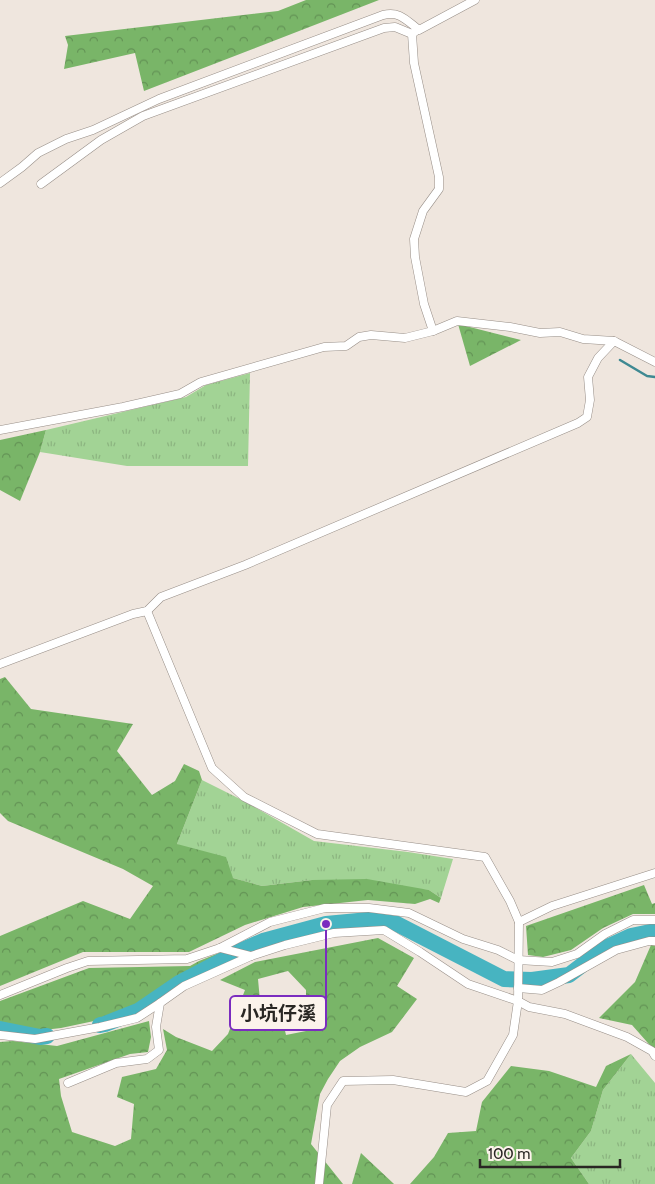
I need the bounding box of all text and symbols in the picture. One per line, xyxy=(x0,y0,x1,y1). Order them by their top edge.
callout: 小坑仔溪 xyxy=(230,996,326,1030)
text: 小坑仔溪 xyxy=(240,1002,316,1025)
scale bar xyxy=(480,1136,620,1168)
text: 100 m xyxy=(488,1145,530,1163)

